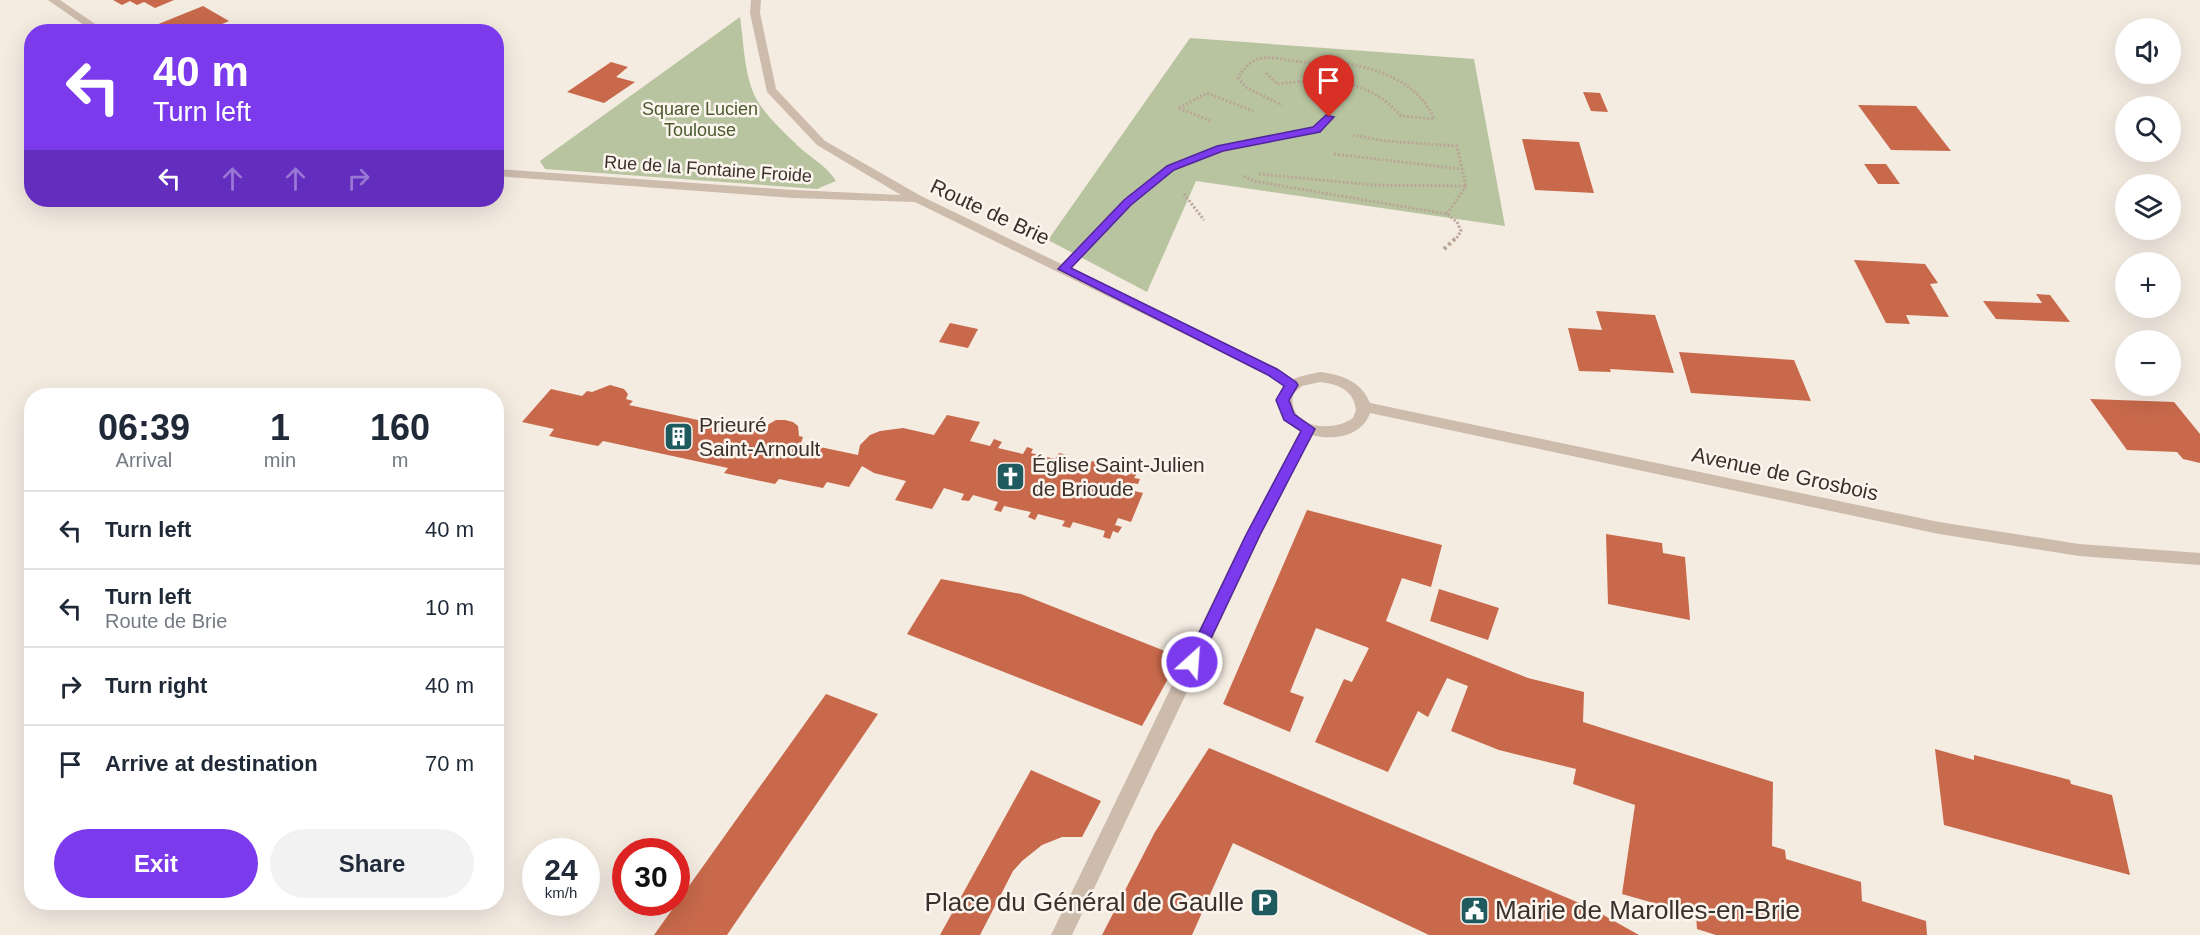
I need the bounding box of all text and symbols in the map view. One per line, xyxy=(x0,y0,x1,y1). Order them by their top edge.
map controls xyxy=(2115,18,2181,396)
button: sound xyxy=(2115,18,2181,84)
icon: left xyxy=(54,48,132,126)
text: 40 m xyxy=(153,48,249,95)
pin xyxy=(1303,55,1354,117)
icon: arrive xyxy=(1312,64,1345,97)
button: search xyxy=(2115,96,2181,162)
text: Turn left xyxy=(153,97,251,127)
park label: Square Lucien Toulouse xyxy=(642,99,758,140)
street label: Rue de la Fontaine Froide xyxy=(603,152,813,186)
icon: left xyxy=(153,162,186,195)
icon: ahead xyxy=(216,162,249,195)
icon: ahead xyxy=(279,162,312,195)
icon: right xyxy=(342,162,375,195)
street label: Route de Brie xyxy=(927,174,1053,249)
button: layers xyxy=(2115,174,2181,240)
button: + xyxy=(2115,252,2181,318)
button: − xyxy=(2115,330,2181,396)
text: 06:39 xyxy=(98,407,190,448)
text: 1 xyxy=(270,407,290,448)
text: 160 xyxy=(370,407,430,448)
place label: Prieuré Saint-Arnoult xyxy=(699,413,821,460)
building icon: Prieuré Saint-Arnoult xyxy=(662,421,694,453)
street label: Avenue de Grosbois xyxy=(1690,443,1880,505)
text: Arrival xyxy=(116,449,172,471)
text: min xyxy=(264,449,296,471)
text: m xyxy=(392,449,408,471)
place label: Église Saint-Julien de Brioude xyxy=(1032,453,1205,500)
church icon: Église Saint-Julien de Brioude xyxy=(995,461,1027,493)
icon: left xyxy=(54,514,87,547)
text: Turn left xyxy=(105,517,191,542)
text: 40 m xyxy=(425,517,474,542)
text: Turn left xyxy=(105,584,191,609)
icon: left xyxy=(54,592,87,625)
text: 10 m xyxy=(425,595,474,620)
text: Route de Brie xyxy=(105,610,227,632)
position arrow xyxy=(1160,630,1224,694)
icon: right xyxy=(54,670,87,703)
text: Turn right xyxy=(105,673,207,698)
text: 40 m xyxy=(425,673,474,698)
icon: arrive xyxy=(54,748,87,781)
text: Arrive at destination xyxy=(105,751,318,776)
text: 70 m xyxy=(425,751,474,776)
button: Exit xyxy=(54,829,258,898)
button: Share xyxy=(270,829,474,898)
speed limit sign: 30 xyxy=(612,838,690,916)
text: 24 xyxy=(544,853,578,886)
text: km/h xyxy=(545,884,577,901)
parking icon: Place du Général de Gaulle xyxy=(1249,886,1281,918)
place label: Place du Général de Gaulle xyxy=(925,887,1244,917)
public building icon: Mairie de Marolles-en-Brie xyxy=(1458,894,1490,926)
place label: Mairie de Marolles-en-Brie xyxy=(1495,895,1800,925)

